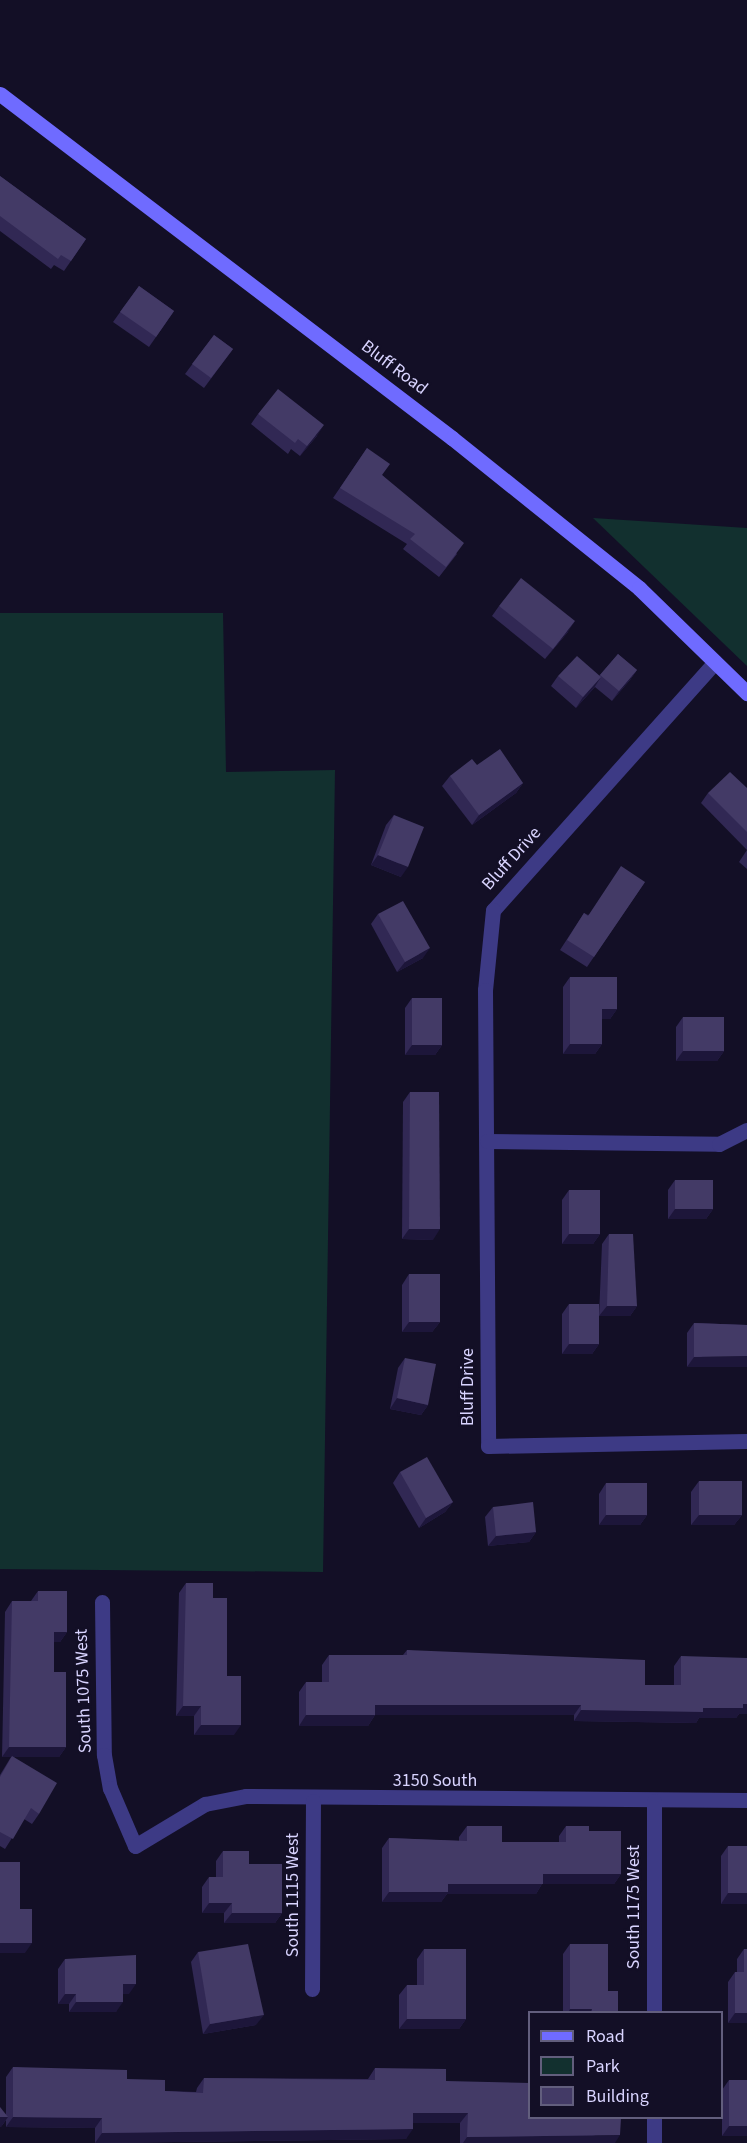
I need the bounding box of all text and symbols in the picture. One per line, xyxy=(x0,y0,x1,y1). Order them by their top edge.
street label: Bluff Road xyxy=(357,336,431,400)
street label: Bluff Drive xyxy=(478,823,546,895)
street label: Bluff Drive xyxy=(457,1348,479,1426)
street label: South 1075 West xyxy=(71,1628,97,1754)
street label: 3150 South xyxy=(393,1770,477,1792)
street label: South 1115 West xyxy=(282,1833,304,1957)
street label: South 1175 West xyxy=(623,1845,645,1969)
legend xyxy=(528,2011,723,2119)
text: Road xyxy=(586,2024,625,2049)
text: Park xyxy=(586,2054,620,2079)
text: Building xyxy=(586,2084,649,2109)

